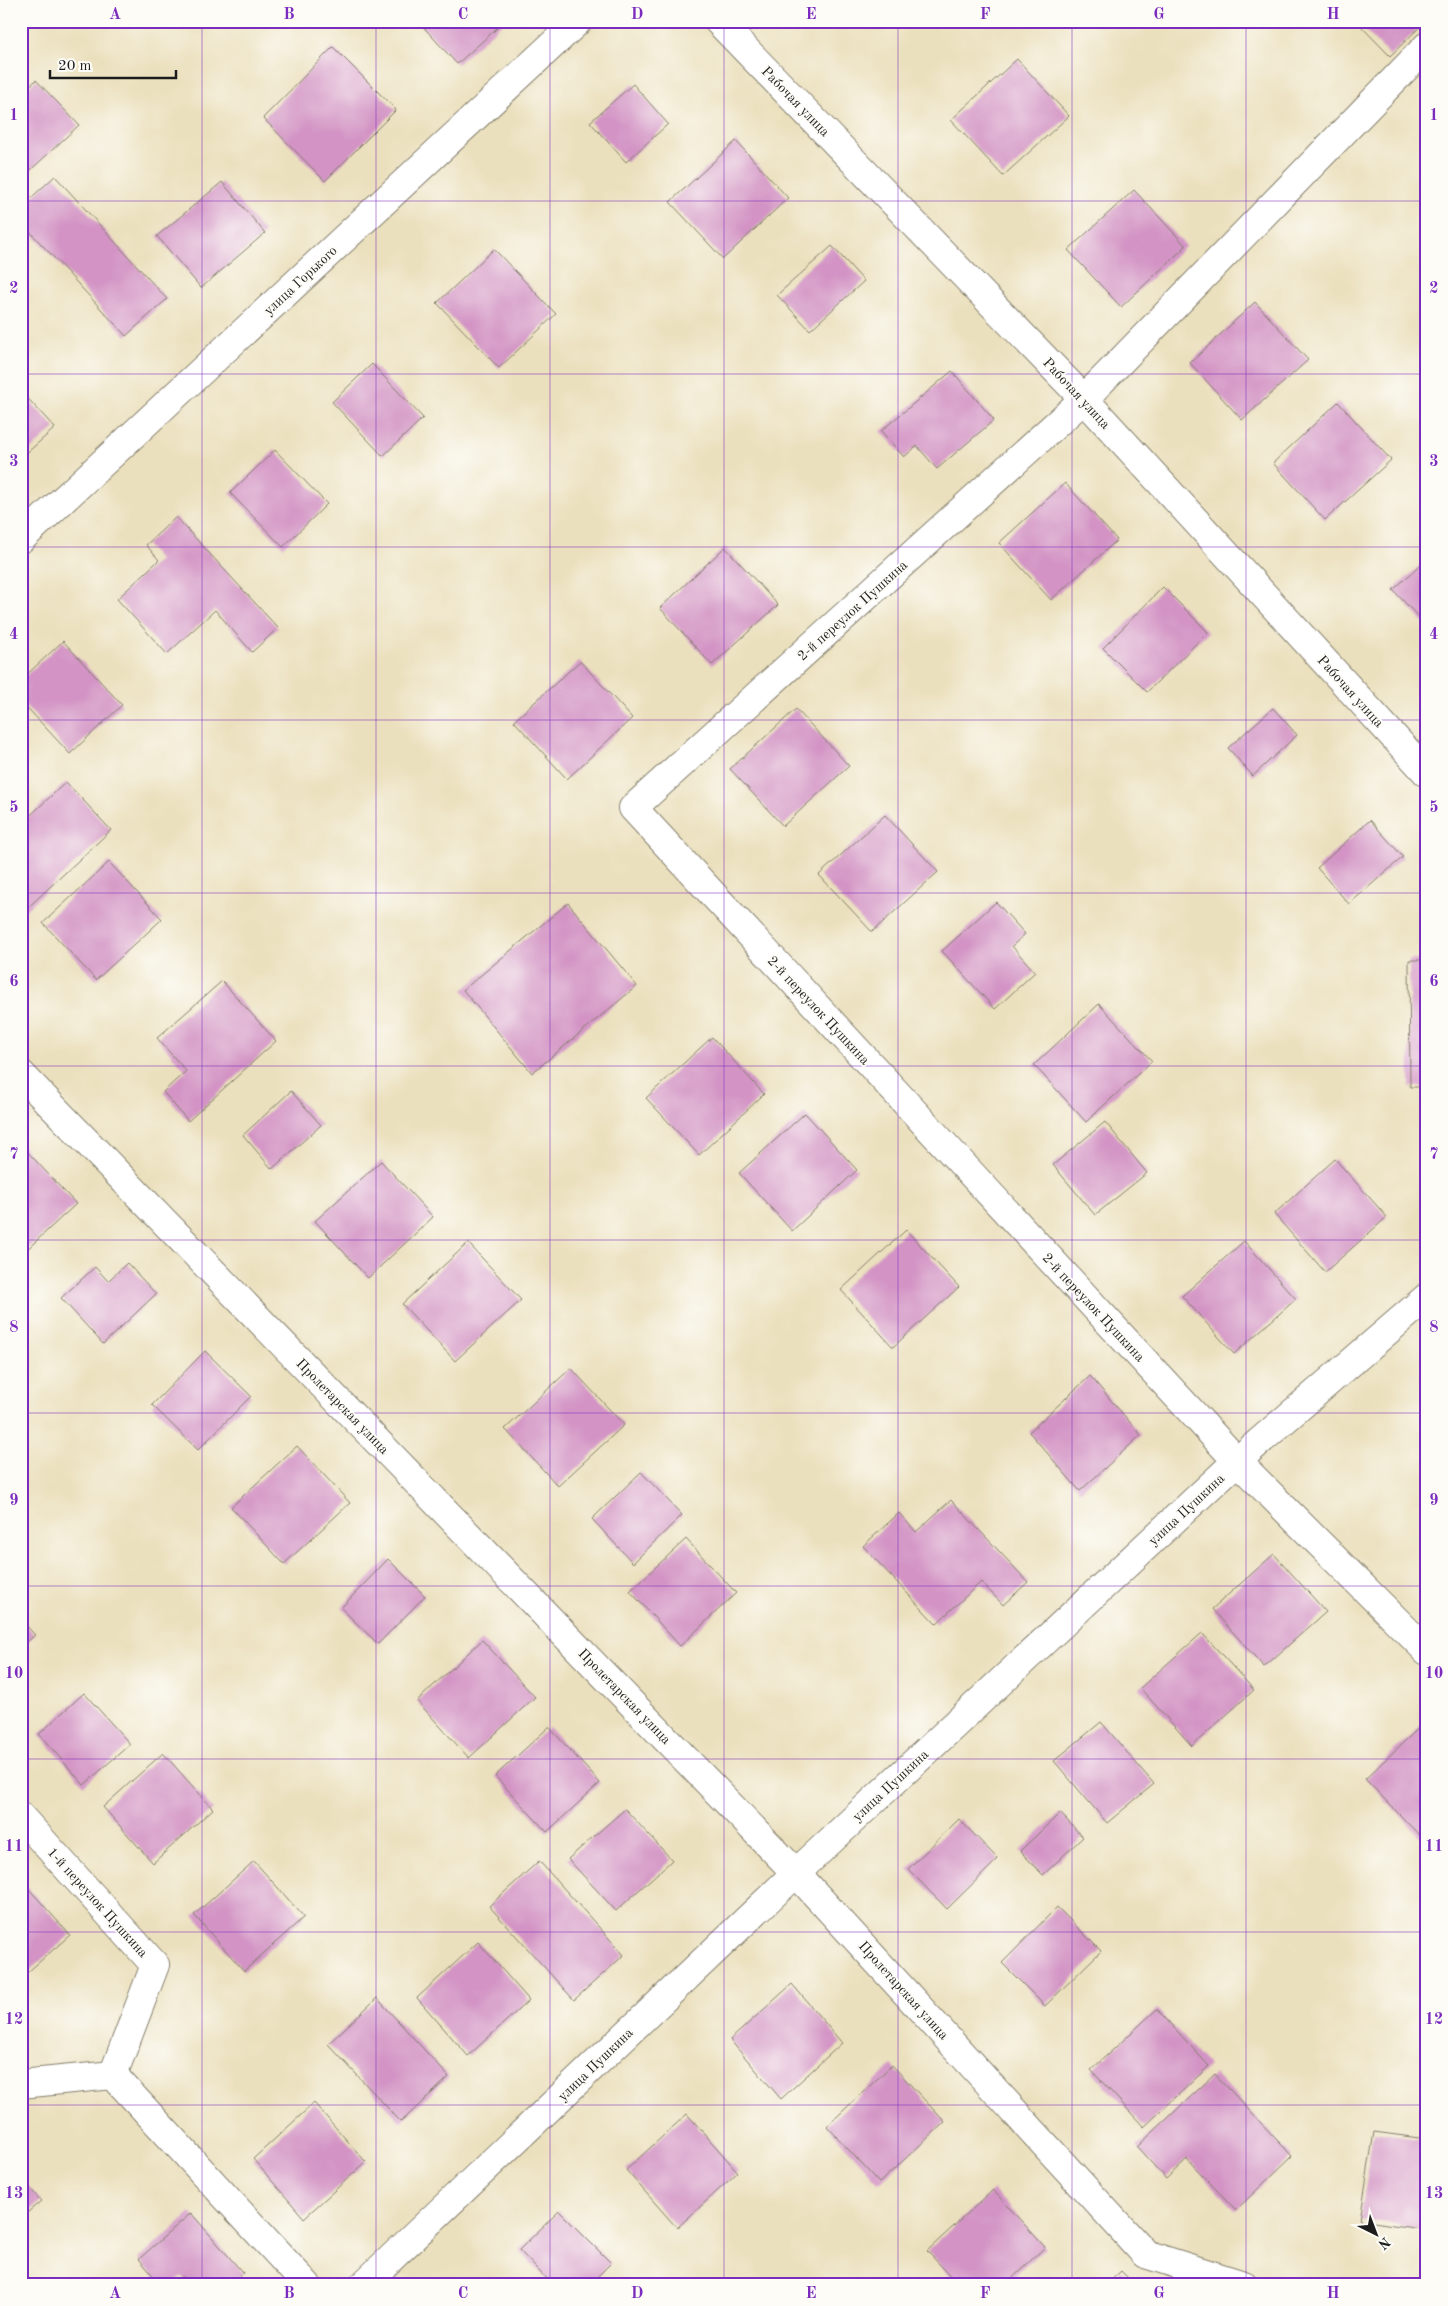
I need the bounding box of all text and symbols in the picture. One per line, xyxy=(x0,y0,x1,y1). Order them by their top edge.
text: A xyxy=(109,7,121,23)
text: B xyxy=(283,7,295,23)
text: C xyxy=(458,7,468,23)
text: D xyxy=(631,7,643,23)
text: E xyxy=(805,7,817,23)
text: F xyxy=(980,7,991,23)
text: G xyxy=(1153,7,1165,23)
text: H xyxy=(1326,7,1340,23)
scale bar xyxy=(50,48,176,80)
text: 20 m xyxy=(58,59,92,74)
street label: Рабочая улица xyxy=(759,64,832,139)
text: 1 xyxy=(9,108,19,124)
text: 1 xyxy=(1429,108,1439,124)
street label: улица Горького xyxy=(261,243,340,318)
text: 2 xyxy=(9,281,19,297)
text: 2 xyxy=(1429,281,1439,297)
street label: Рабочая улица xyxy=(1040,356,1113,432)
text: 3 xyxy=(9,454,19,470)
text: 3 xyxy=(1429,454,1439,470)
street label: 2-й переулок Пушкина xyxy=(795,558,910,664)
text: 4 xyxy=(9,627,19,643)
text: 4 xyxy=(1429,627,1439,643)
street label: Рабочая улица xyxy=(1315,653,1386,730)
text: 5 xyxy=(9,800,19,816)
text: 5 xyxy=(1429,800,1439,816)
street label: 2-й переулок Пушкина xyxy=(765,954,872,1068)
text: 6 xyxy=(9,974,19,990)
text: 6 xyxy=(1429,974,1439,990)
text: 7 xyxy=(9,1147,19,1163)
text: 7 xyxy=(1429,1147,1439,1163)
street label: 2-й переулок Пушкина xyxy=(1040,1251,1147,1365)
text: 8 xyxy=(9,1320,19,1336)
text: 8 xyxy=(1429,1320,1439,1336)
street label: Пролетарская улица xyxy=(293,1356,391,1457)
street label: улица Пушкина xyxy=(1146,1471,1227,1548)
text: 9 xyxy=(9,1493,19,1509)
text: 9 xyxy=(1429,1493,1439,1509)
street label: Пролетарская улица xyxy=(575,1646,673,1747)
text: 10 xyxy=(5,1666,23,1682)
text: 10 xyxy=(1425,1666,1443,1682)
street label: улица Пушкина xyxy=(850,1747,931,1824)
text: 11 xyxy=(5,1839,23,1855)
text: 11 xyxy=(1425,1839,1443,1855)
street label: 1-й переулок Пушкина xyxy=(44,1845,150,1960)
street label: Пролетарская улица xyxy=(856,1939,951,2042)
text: 12 xyxy=(5,2012,23,2028)
text: 12 xyxy=(1425,2012,1443,2028)
street label: улица Пушкина xyxy=(556,2026,636,2104)
text: 13 xyxy=(5,2186,23,2202)
text: 13 xyxy=(1425,2186,1443,2202)
north arrow xyxy=(1350,2208,1400,2258)
text: N xyxy=(1375,2234,1393,2252)
text: A xyxy=(109,2286,121,2302)
text: B xyxy=(283,2286,295,2302)
text: C xyxy=(458,2286,468,2302)
text: D xyxy=(631,2286,643,2302)
text: E xyxy=(805,2286,817,2302)
text: F xyxy=(980,2286,991,2302)
text: G xyxy=(1153,2286,1165,2302)
text: H xyxy=(1326,2286,1340,2302)

